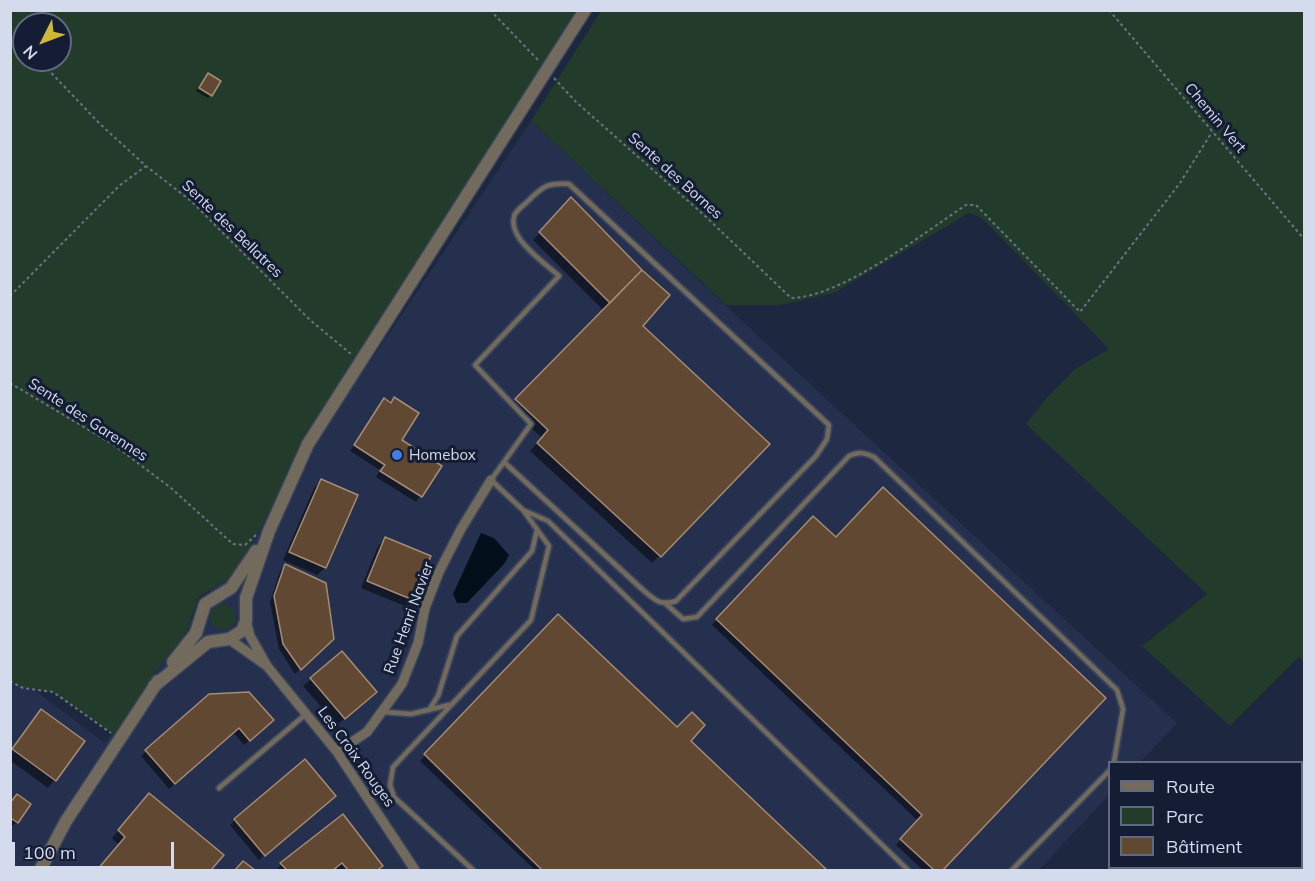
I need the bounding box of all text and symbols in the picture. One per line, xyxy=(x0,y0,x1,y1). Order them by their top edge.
north arrow xyxy=(12,12,72,72)
text: N xyxy=(19,42,42,64)
street label: Chemin Vert xyxy=(1181,79,1249,157)
street label: Sente des Bornes xyxy=(624,129,726,223)
street label: Sente des Bellatres xyxy=(178,176,286,282)
street label: Sente des Garennes xyxy=(25,375,151,465)
place label: Homebox xyxy=(409,446,476,464)
marker: Homebox xyxy=(390,448,404,462)
street label: Rue Henri Navier xyxy=(380,560,438,676)
street label: Les Croix Rouges xyxy=(314,703,398,811)
legend xyxy=(1108,761,1303,869)
text: Route xyxy=(1166,775,1215,798)
text: Parc xyxy=(1166,805,1203,828)
scale bar xyxy=(15,830,177,868)
text: Bâtiment xyxy=(1166,835,1242,858)
text: 100 m xyxy=(23,841,76,864)

